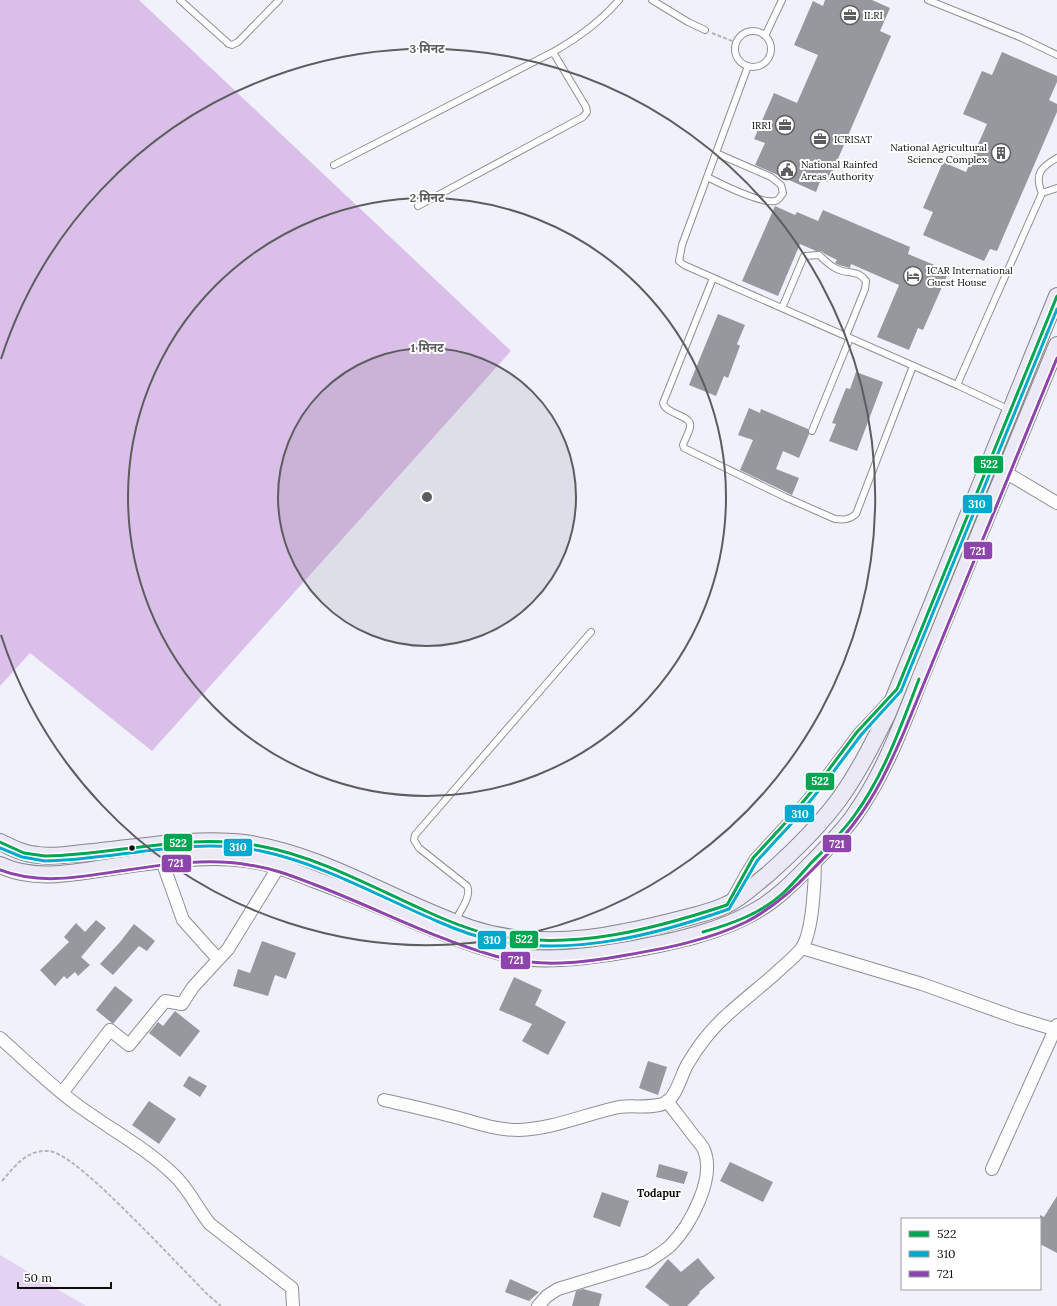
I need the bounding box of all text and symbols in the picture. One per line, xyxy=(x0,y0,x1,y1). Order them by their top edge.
office icon: ILRI xyxy=(839,4,861,26)
place label: ILRI xyxy=(864,9,883,22)
text: 3 मिनट xyxy=(409,41,445,56)
office icon: IRRI xyxy=(774,114,796,136)
place label: IRRI xyxy=(752,119,771,132)
office icon: ICRISAT xyxy=(809,128,831,150)
place label: ICRISAT xyxy=(834,133,873,146)
place label: National Agricultural Science Complex xyxy=(890,141,988,166)
building icon: National Agricultural Science Complex xyxy=(990,142,1012,164)
place label: National Rainfed Areas Authority xyxy=(800,158,878,183)
public building icon: National Rainfed Areas Authority xyxy=(776,159,798,181)
text: 2 मिनट xyxy=(410,190,445,205)
place label: ICAR International Guest House xyxy=(927,264,1013,289)
hotel icon: ICAR International Guest House xyxy=(902,265,924,287)
text: 1 मिनट xyxy=(410,340,444,355)
line badge: 522 xyxy=(973,455,1004,474)
text: 522 xyxy=(980,457,998,471)
centre of rings xyxy=(420,490,434,504)
line badge: 310 xyxy=(962,494,993,514)
text: 310 xyxy=(968,497,986,511)
line badge: 721 xyxy=(963,541,993,560)
text: 721 xyxy=(970,544,986,558)
line badge: 522 xyxy=(805,772,835,791)
text: 522 xyxy=(811,774,829,788)
line badge: 310 xyxy=(784,804,815,823)
text: 310 xyxy=(791,807,809,821)
line badge: 522 xyxy=(163,833,193,852)
line badge: 721 xyxy=(822,834,852,853)
text: 522 xyxy=(169,836,187,850)
text: 721 xyxy=(829,837,845,851)
line badge: 310 xyxy=(223,838,253,857)
text: 310 xyxy=(229,840,247,854)
unlabelled marker xyxy=(127,843,137,853)
line badge: 721 xyxy=(161,854,192,873)
text: 721 xyxy=(168,856,184,870)
line badge: 310 xyxy=(477,930,507,950)
line badge: 522 xyxy=(509,930,539,949)
text: 522 xyxy=(515,932,533,946)
text: 310 xyxy=(483,933,501,947)
line badge: 721 xyxy=(500,951,531,970)
text: 721 xyxy=(508,953,524,967)
district label: Todapur xyxy=(637,1186,682,1200)
legend xyxy=(901,1218,1041,1290)
text: 522 xyxy=(937,1226,956,1241)
text: 310 xyxy=(937,1246,956,1261)
scale bar xyxy=(18,1264,111,1290)
text: 721 xyxy=(937,1266,953,1281)
text: 50 m xyxy=(24,1270,52,1285)

